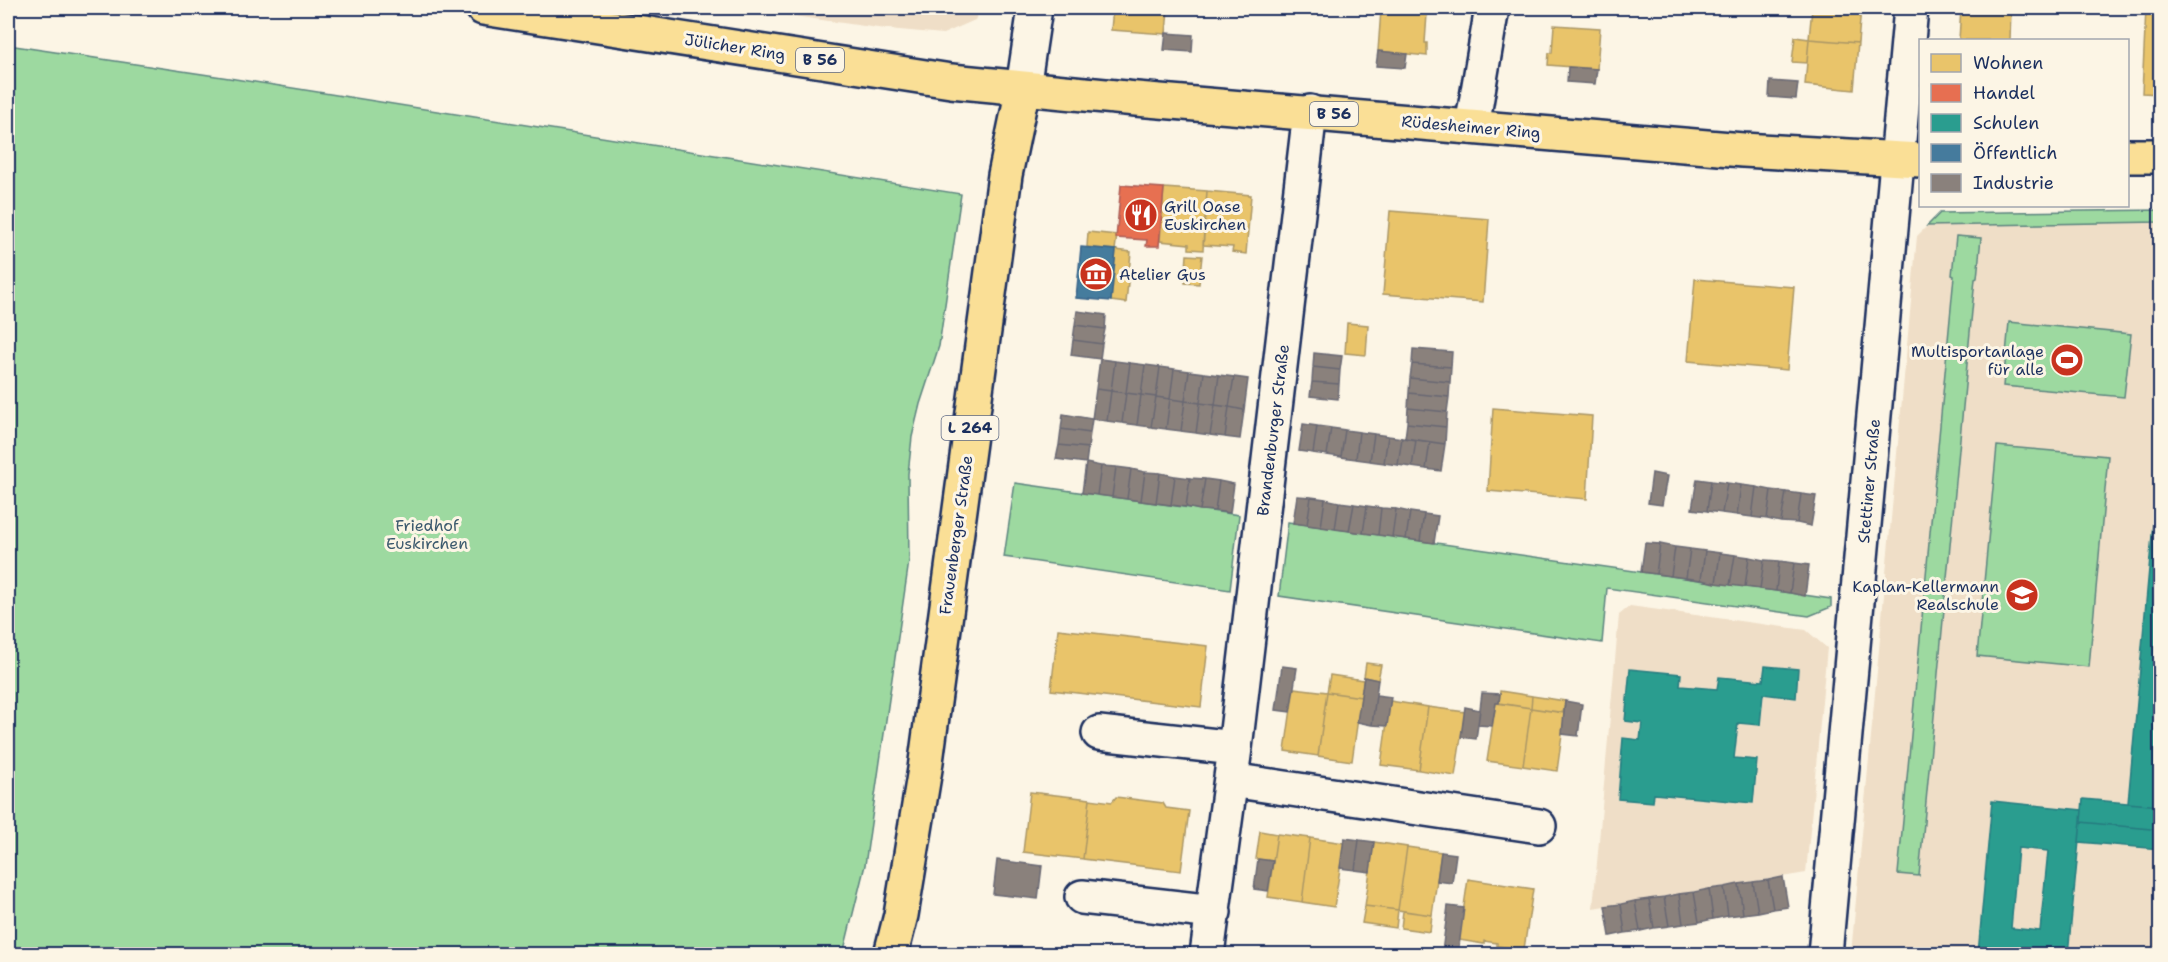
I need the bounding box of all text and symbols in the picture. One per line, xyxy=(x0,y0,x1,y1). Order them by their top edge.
street label: Jülicher Ring xyxy=(683,29,787,65)
legend xyxy=(1919,39,2129,207)
road number: B 56 xyxy=(796,48,844,72)
text: Wohnen xyxy=(1973,51,2043,75)
text: Handel xyxy=(1973,81,2035,105)
road number: B 56 xyxy=(1310,102,1358,126)
street label: Rüdesheimer Ring xyxy=(1400,110,1542,144)
text: Schulen xyxy=(1973,111,2039,135)
text: Öffentlich xyxy=(1973,141,2057,165)
text: Industrie xyxy=(1973,171,2054,195)
place label: Grill Oase Euskirchen xyxy=(1164,196,1246,235)
restaurant icon: Grill Oase Euskirchen xyxy=(1123,197,1159,233)
museum icon: Atelier Gus xyxy=(1078,256,1114,292)
place label: Atelier Gus xyxy=(1119,264,1206,285)
place label: Multisportanlage für alle xyxy=(1911,341,2044,380)
sports icon: Multisportanlage für alle xyxy=(2049,342,2085,378)
street label: Brandenburger Straße xyxy=(1252,343,1294,517)
road number: L 264 xyxy=(942,416,998,440)
street label: Stettiner Straße xyxy=(1853,418,1885,544)
street label: Frauenberger Straße xyxy=(934,454,978,616)
park label: Friedhof Euskirchen xyxy=(386,515,468,554)
place label: Kaplan-Kellermann Realschule xyxy=(1852,576,1999,615)
school or university icon: Kaplan-Kellermann Realschule xyxy=(2004,577,2040,613)

